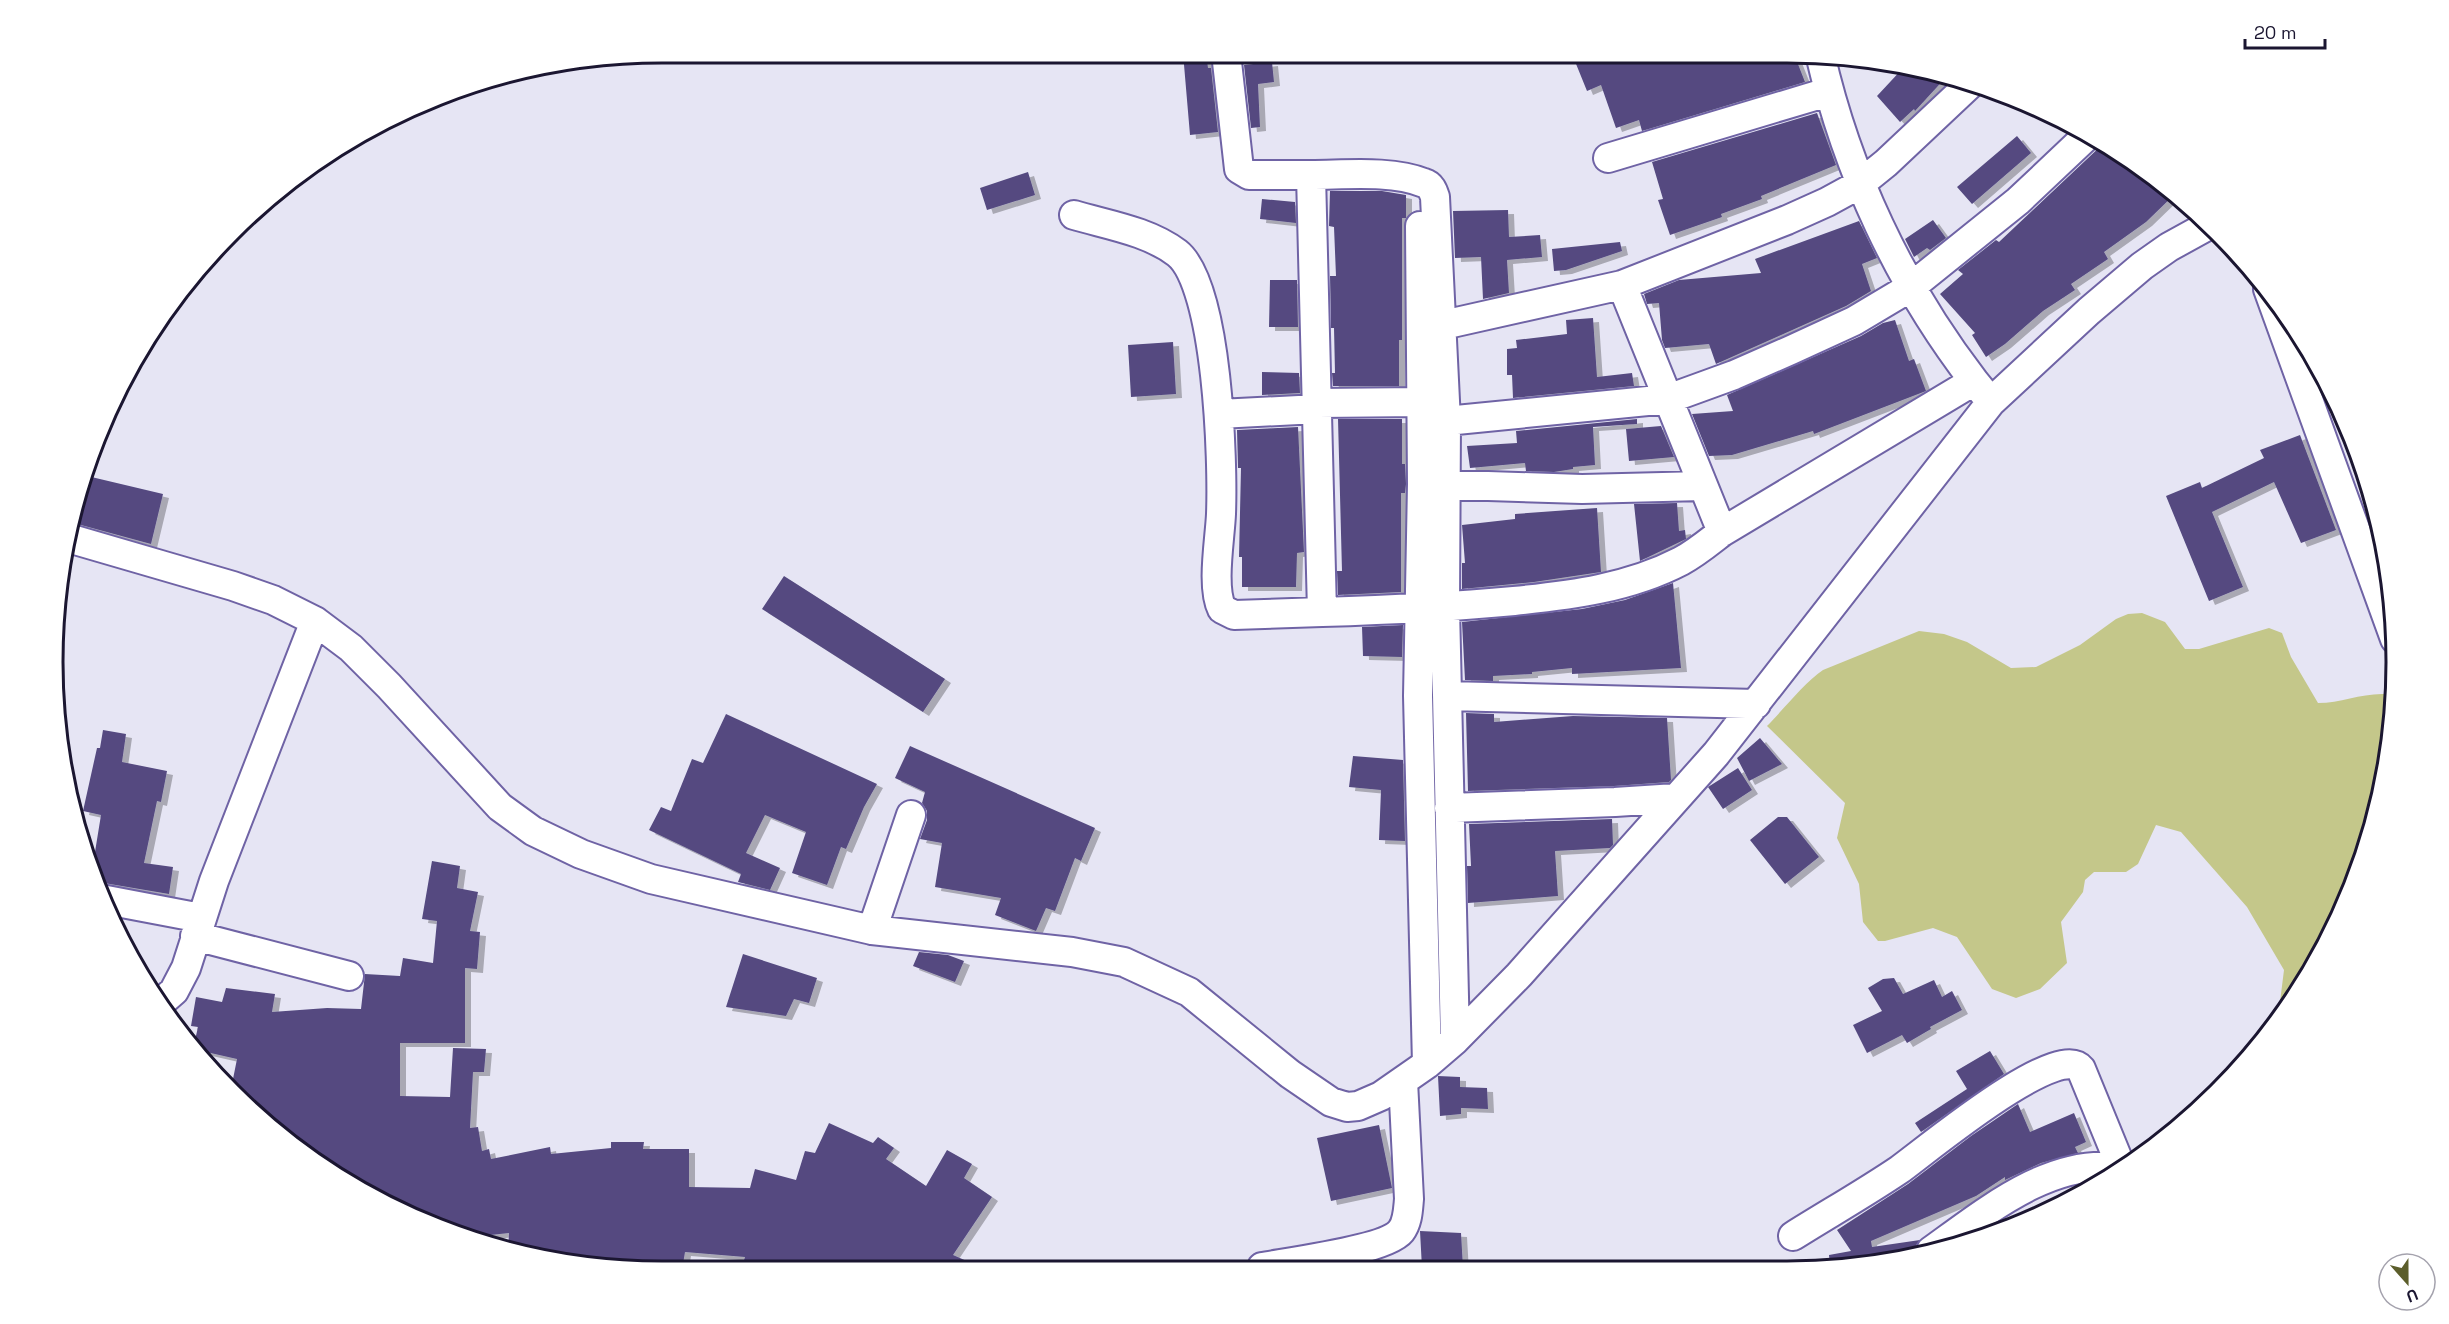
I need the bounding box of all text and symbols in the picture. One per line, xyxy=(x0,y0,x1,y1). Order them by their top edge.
scale bar xyxy=(2245,12,2324,50)
text: 20 m xyxy=(2254,21,2297,44)
north arrow xyxy=(2377,1252,2437,1312)
text: U xyxy=(2403,1284,2421,1307)

